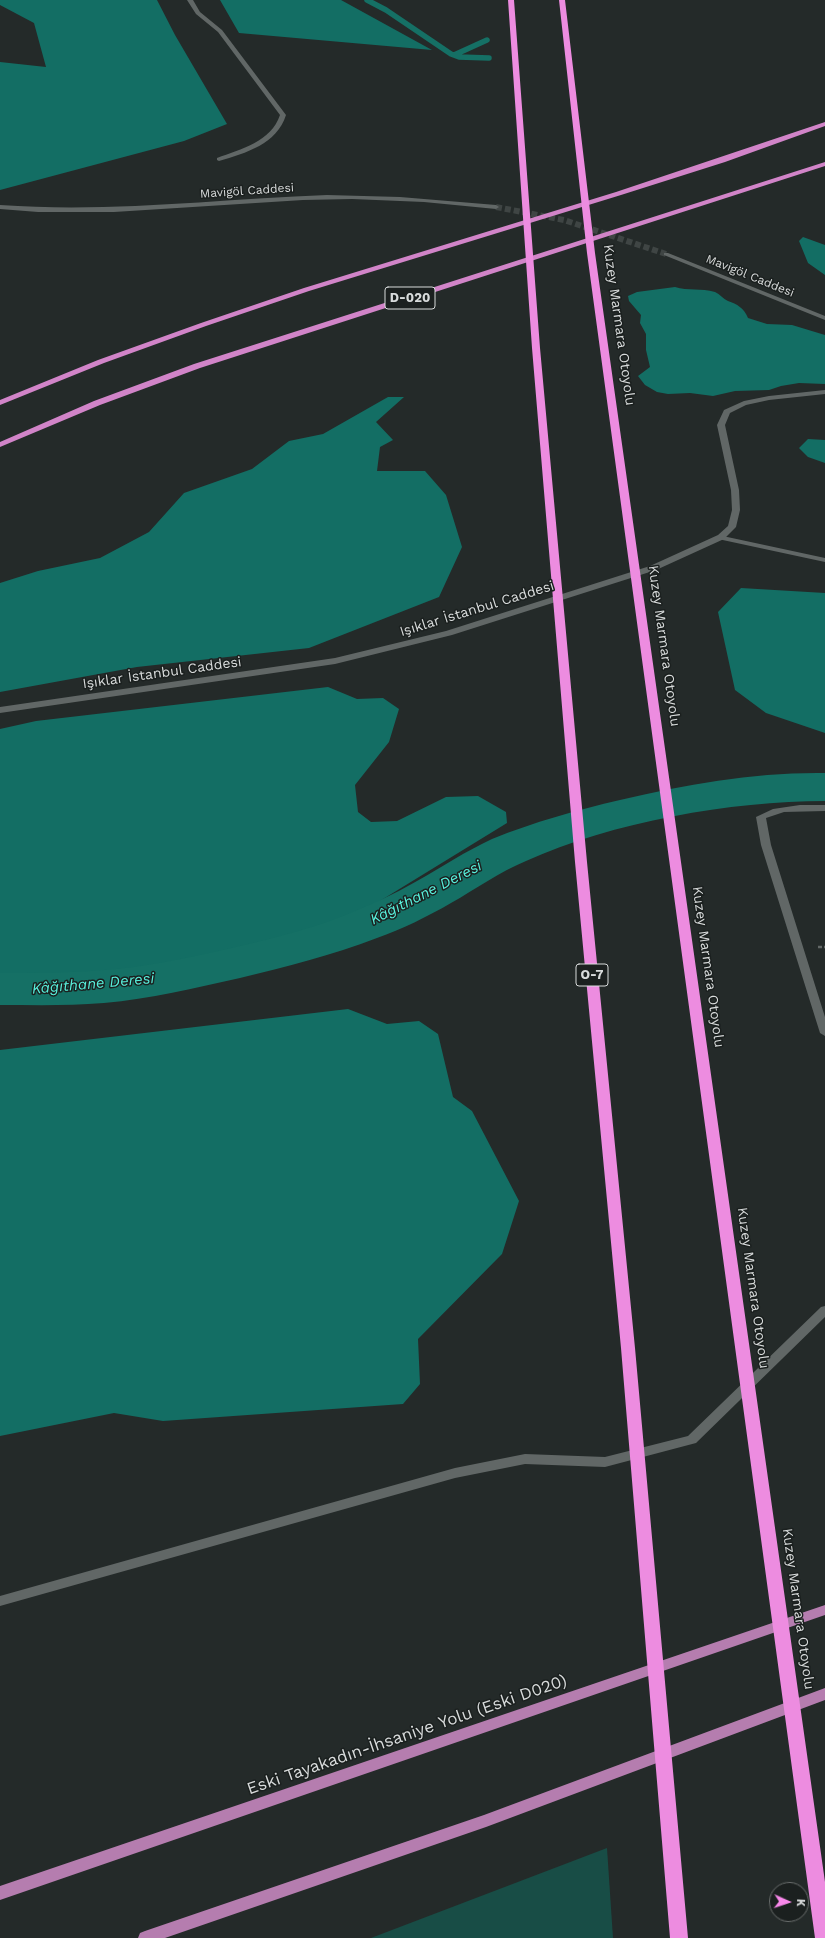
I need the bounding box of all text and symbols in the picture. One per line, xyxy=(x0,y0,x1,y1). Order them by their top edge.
street label: Mavigöl Caddesi xyxy=(200,181,294,201)
street label: Kuzey Marmara Otoyolu xyxy=(599,243,639,407)
street label: Mavigöl Caddesi xyxy=(704,252,796,300)
road number: D-020 xyxy=(385,287,435,309)
street label: Kuzey Marmara Otoyolu xyxy=(644,564,684,728)
street label: Işıklar İstanbul Caddesi xyxy=(398,578,556,640)
street label: Işıklar İstanbul Caddesi xyxy=(81,654,243,692)
water label: Kâğıthane Deresi xyxy=(367,857,485,929)
street label: Kuzey Marmara Otoyolu xyxy=(688,885,728,1049)
road number: O-7 xyxy=(576,964,608,986)
water label: Kâğıthane Deresi xyxy=(31,970,155,998)
street label: Kuzey Marmara Otoyolu xyxy=(733,1206,773,1370)
street label: Kuzey Marmara Otoyolu xyxy=(778,1527,818,1691)
street label: Eski Tayakadın-İhsaniye Yolu (Eski D020) xyxy=(244,1671,570,1799)
north arrow xyxy=(769,1882,809,1922)
text: K xyxy=(794,1898,807,1907)

